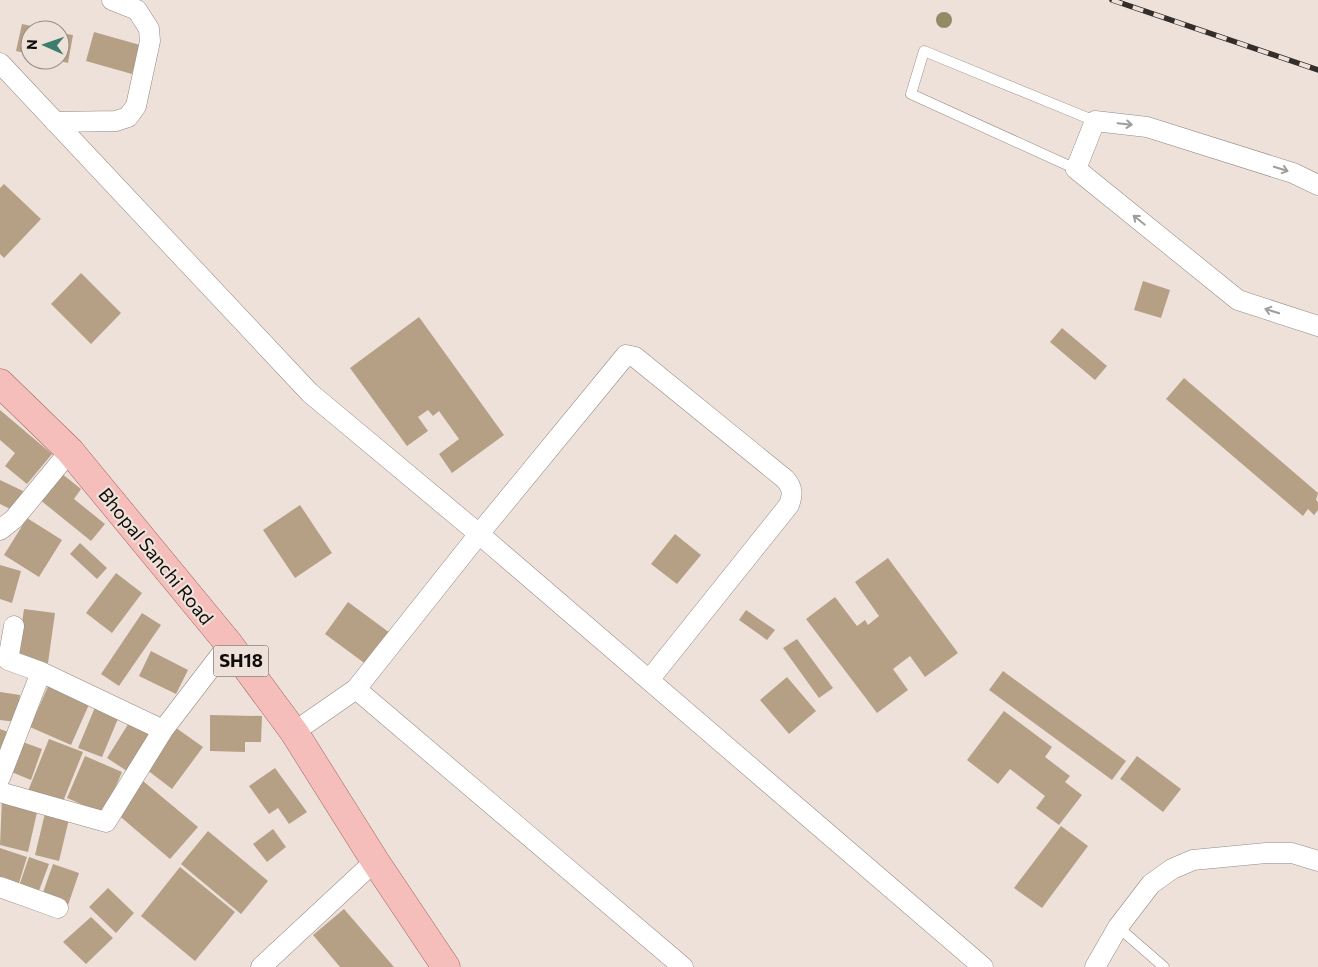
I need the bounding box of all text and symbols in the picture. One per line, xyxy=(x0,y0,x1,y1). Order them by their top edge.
north arrow xyxy=(20,20,70,70)
text: N xyxy=(23,39,40,50)
one-way arrow xyxy=(1116,119,1132,129)
one-way arrow xyxy=(1272,165,1288,174)
one-way arrow xyxy=(1133,214,1146,225)
one-way arrow xyxy=(1264,306,1280,315)
street label: Bhopal Sanchi Road xyxy=(94,483,219,629)
road number: SH18 xyxy=(214,646,268,676)

